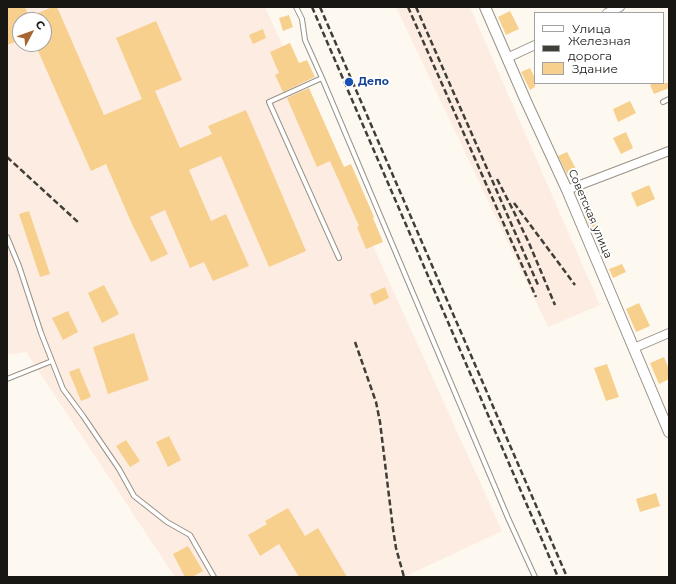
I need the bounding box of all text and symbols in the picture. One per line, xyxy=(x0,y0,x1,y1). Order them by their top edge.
north arrow xyxy=(12,12,52,52)
legend xyxy=(534,12,664,84)
text: С xyxy=(32,17,48,32)
text: Улица xyxy=(572,21,611,36)
text: Железная дорога xyxy=(568,33,631,63)
text: Здание xyxy=(572,61,618,76)
place label: Депо xyxy=(358,75,389,89)
marker: Депо xyxy=(343,76,355,88)
street label: Советская улица xyxy=(565,167,615,261)

